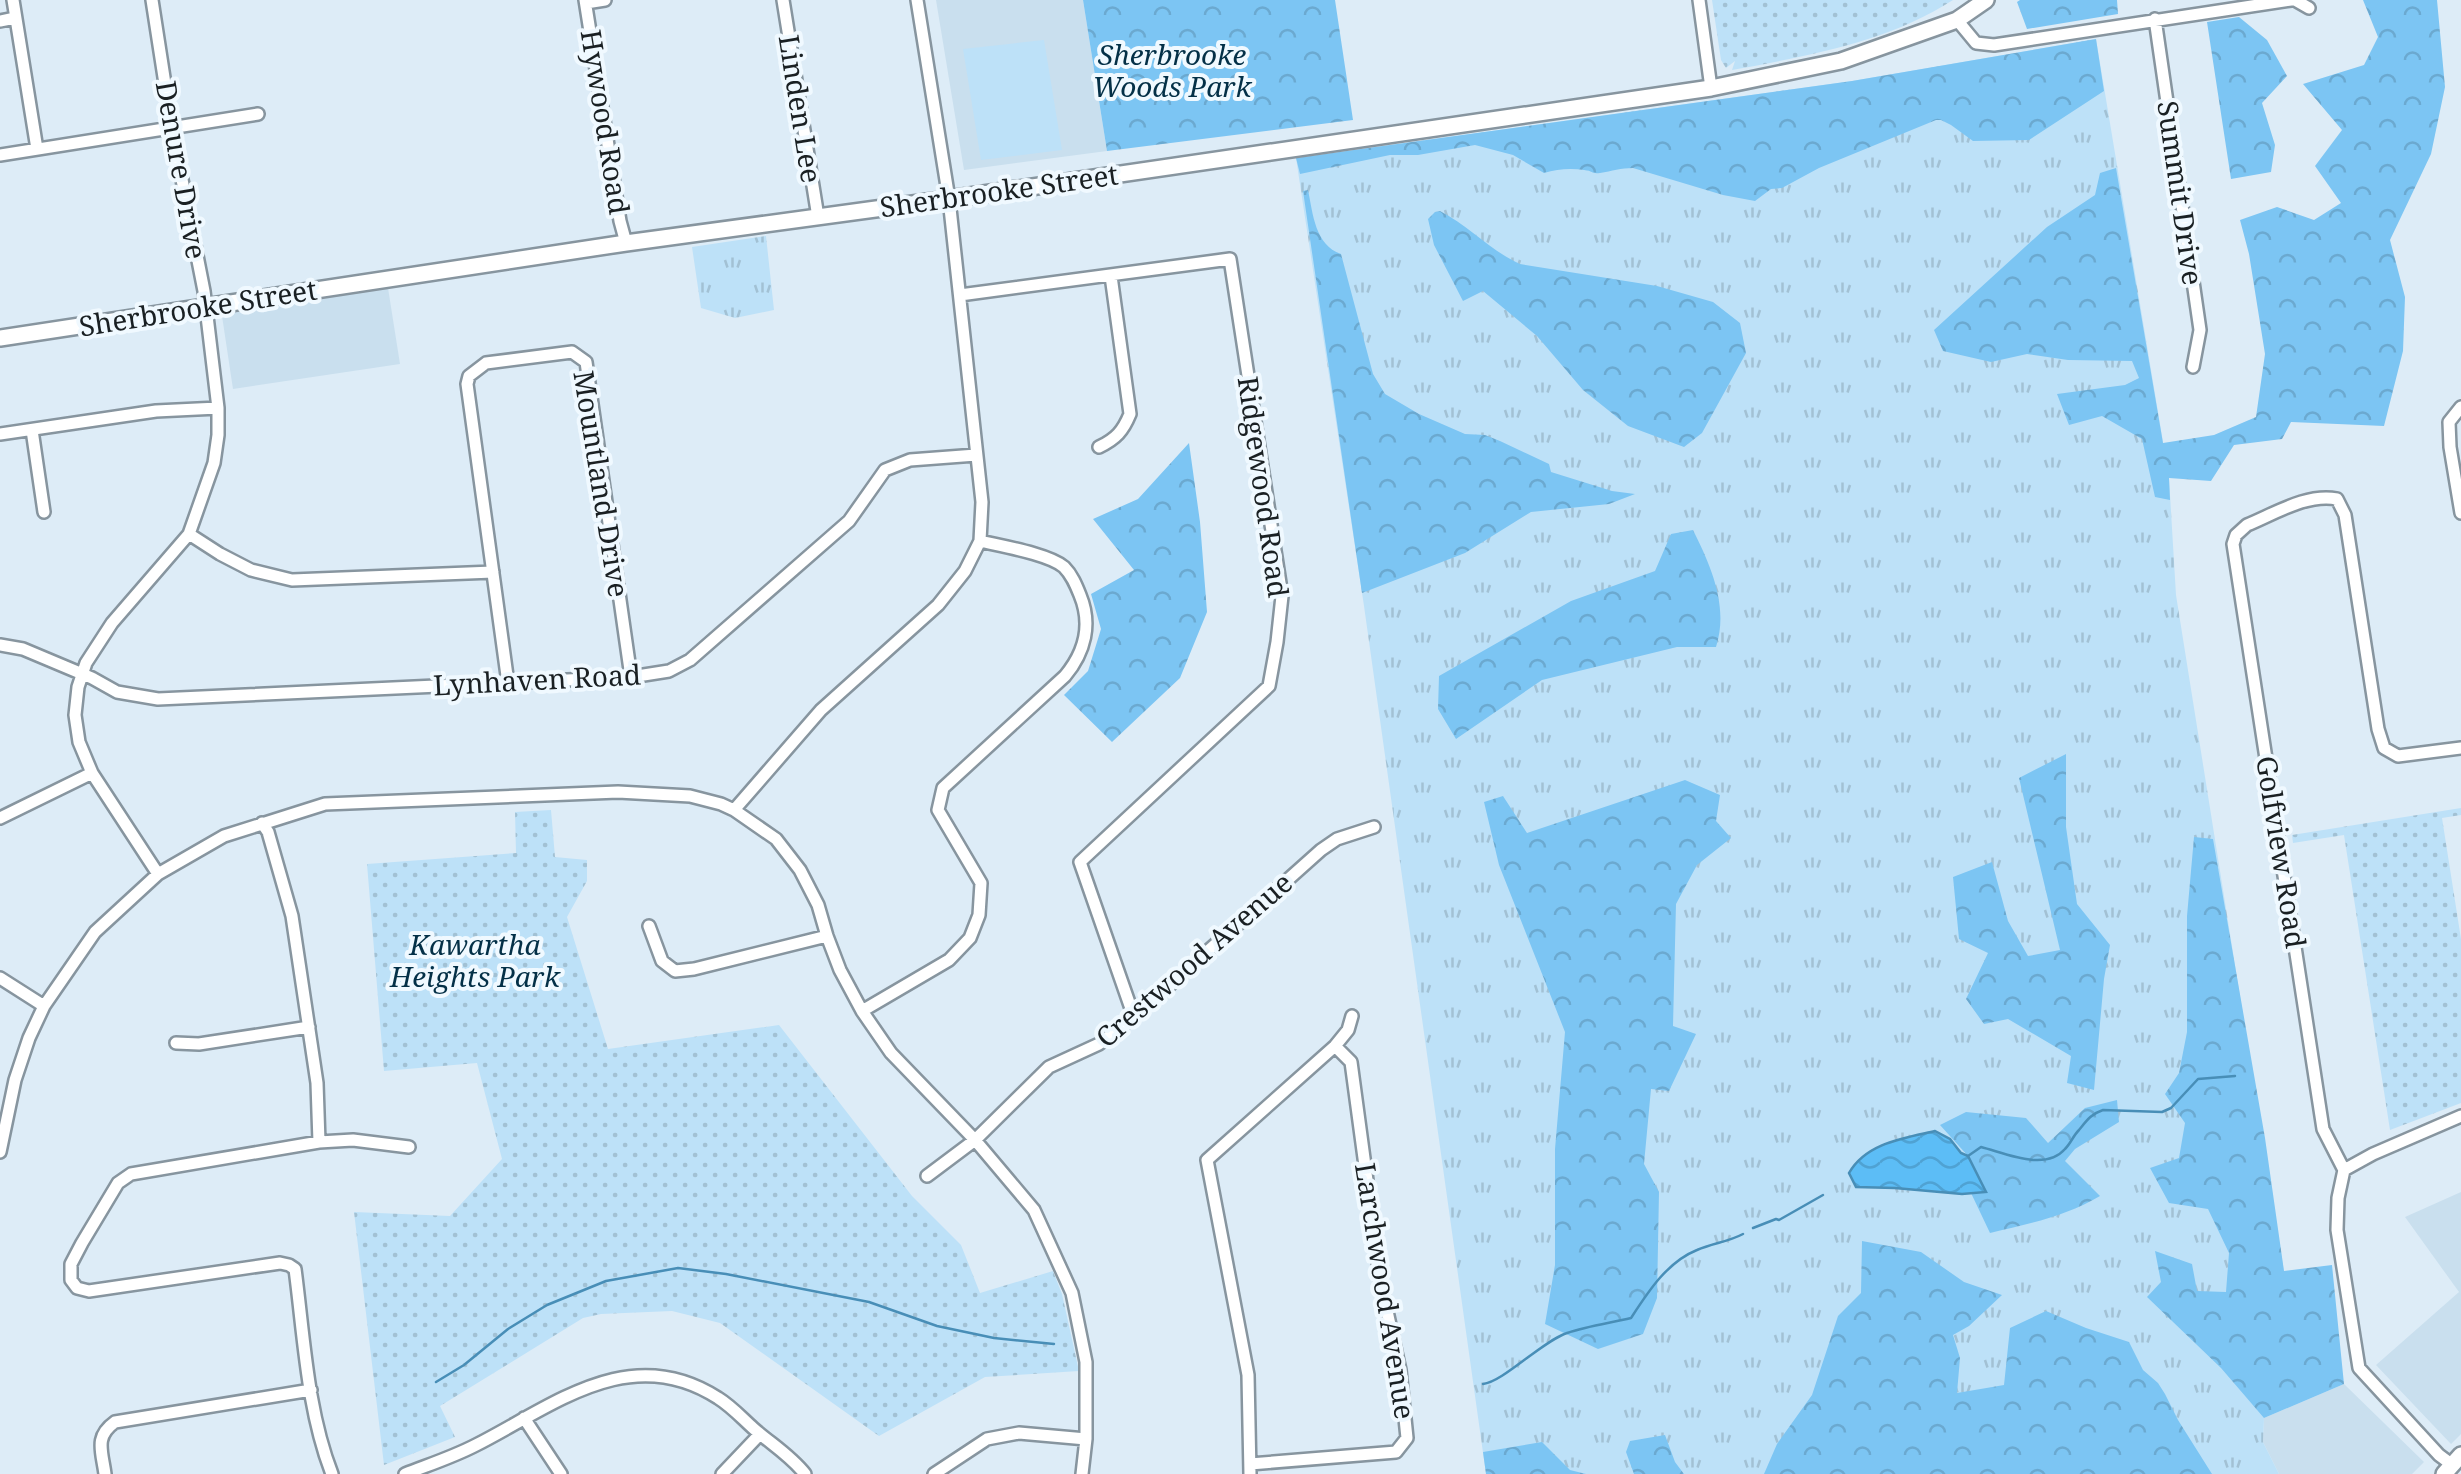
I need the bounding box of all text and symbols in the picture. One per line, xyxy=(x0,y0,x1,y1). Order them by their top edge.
street label: Hywood Road xyxy=(573,27,639,217)
street label: Linden Lee xyxy=(771,32,831,186)
park label: Sherbrooke Woods Park xyxy=(1093,35,1252,105)
street label: Denure Drive xyxy=(148,78,216,262)
street label: Summit Drive xyxy=(2149,98,2213,287)
street label: Sherbrooke Street xyxy=(877,154,1121,226)
street label: Sherbrooke Street xyxy=(76,269,320,345)
street label: Mountland Drive xyxy=(565,368,639,600)
street label: Ridgewood Road xyxy=(1230,374,1298,600)
street label: Lynhaven Road xyxy=(432,655,642,703)
street label: Golfview Road xyxy=(2248,753,2316,951)
street label: Crestwood Avenue xyxy=(1087,863,1300,1055)
park label: Kawartha Heights Park xyxy=(389,925,561,995)
street label: Larchwood Avenue xyxy=(1347,1160,1425,1422)

